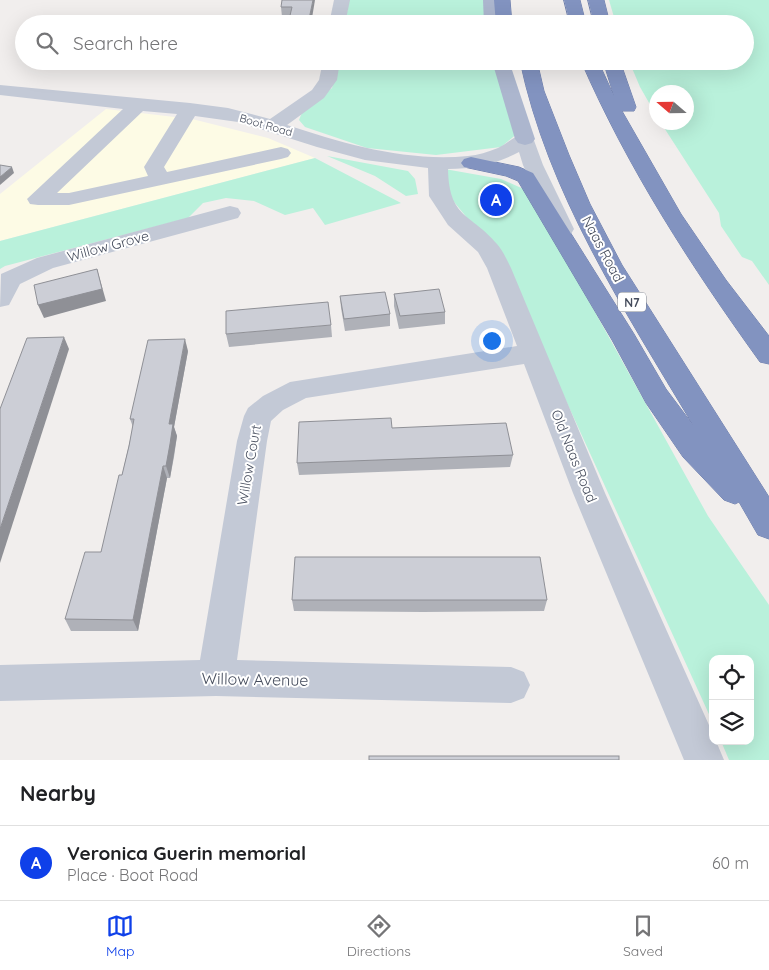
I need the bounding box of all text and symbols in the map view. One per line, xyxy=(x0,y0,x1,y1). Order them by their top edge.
search box xyxy=(15,15,754,70)
icon: search xyxy=(33,29,61,57)
text: Search here xyxy=(73,31,178,55)
north arrow xyxy=(649,85,694,130)
street label: Boot Road xyxy=(238,111,294,139)
pin: A xyxy=(480,181,512,219)
street label: Naas Road xyxy=(578,213,628,285)
street label: Willow Grove xyxy=(65,226,151,266)
road number: N7 xyxy=(618,292,646,312)
your location xyxy=(479,328,505,354)
street label: Old Naas Road xyxy=(547,407,601,505)
street label: Willow Court xyxy=(233,423,265,507)
map controls xyxy=(709,655,754,745)
button: locate xyxy=(709,655,754,700)
street label: Willow Avenue xyxy=(201,668,309,690)
button: layers xyxy=(709,700,754,745)
text: Nearby xyxy=(20,780,96,806)
text: Veronica Guerin memorial xyxy=(67,841,306,865)
text: A xyxy=(31,853,41,873)
text: 60 m xyxy=(712,853,749,873)
text: Place · Boot Road xyxy=(67,865,198,885)
tab: Map xyxy=(106,912,135,960)
tab: Directions xyxy=(347,912,411,960)
tab: Saved xyxy=(623,912,663,960)

